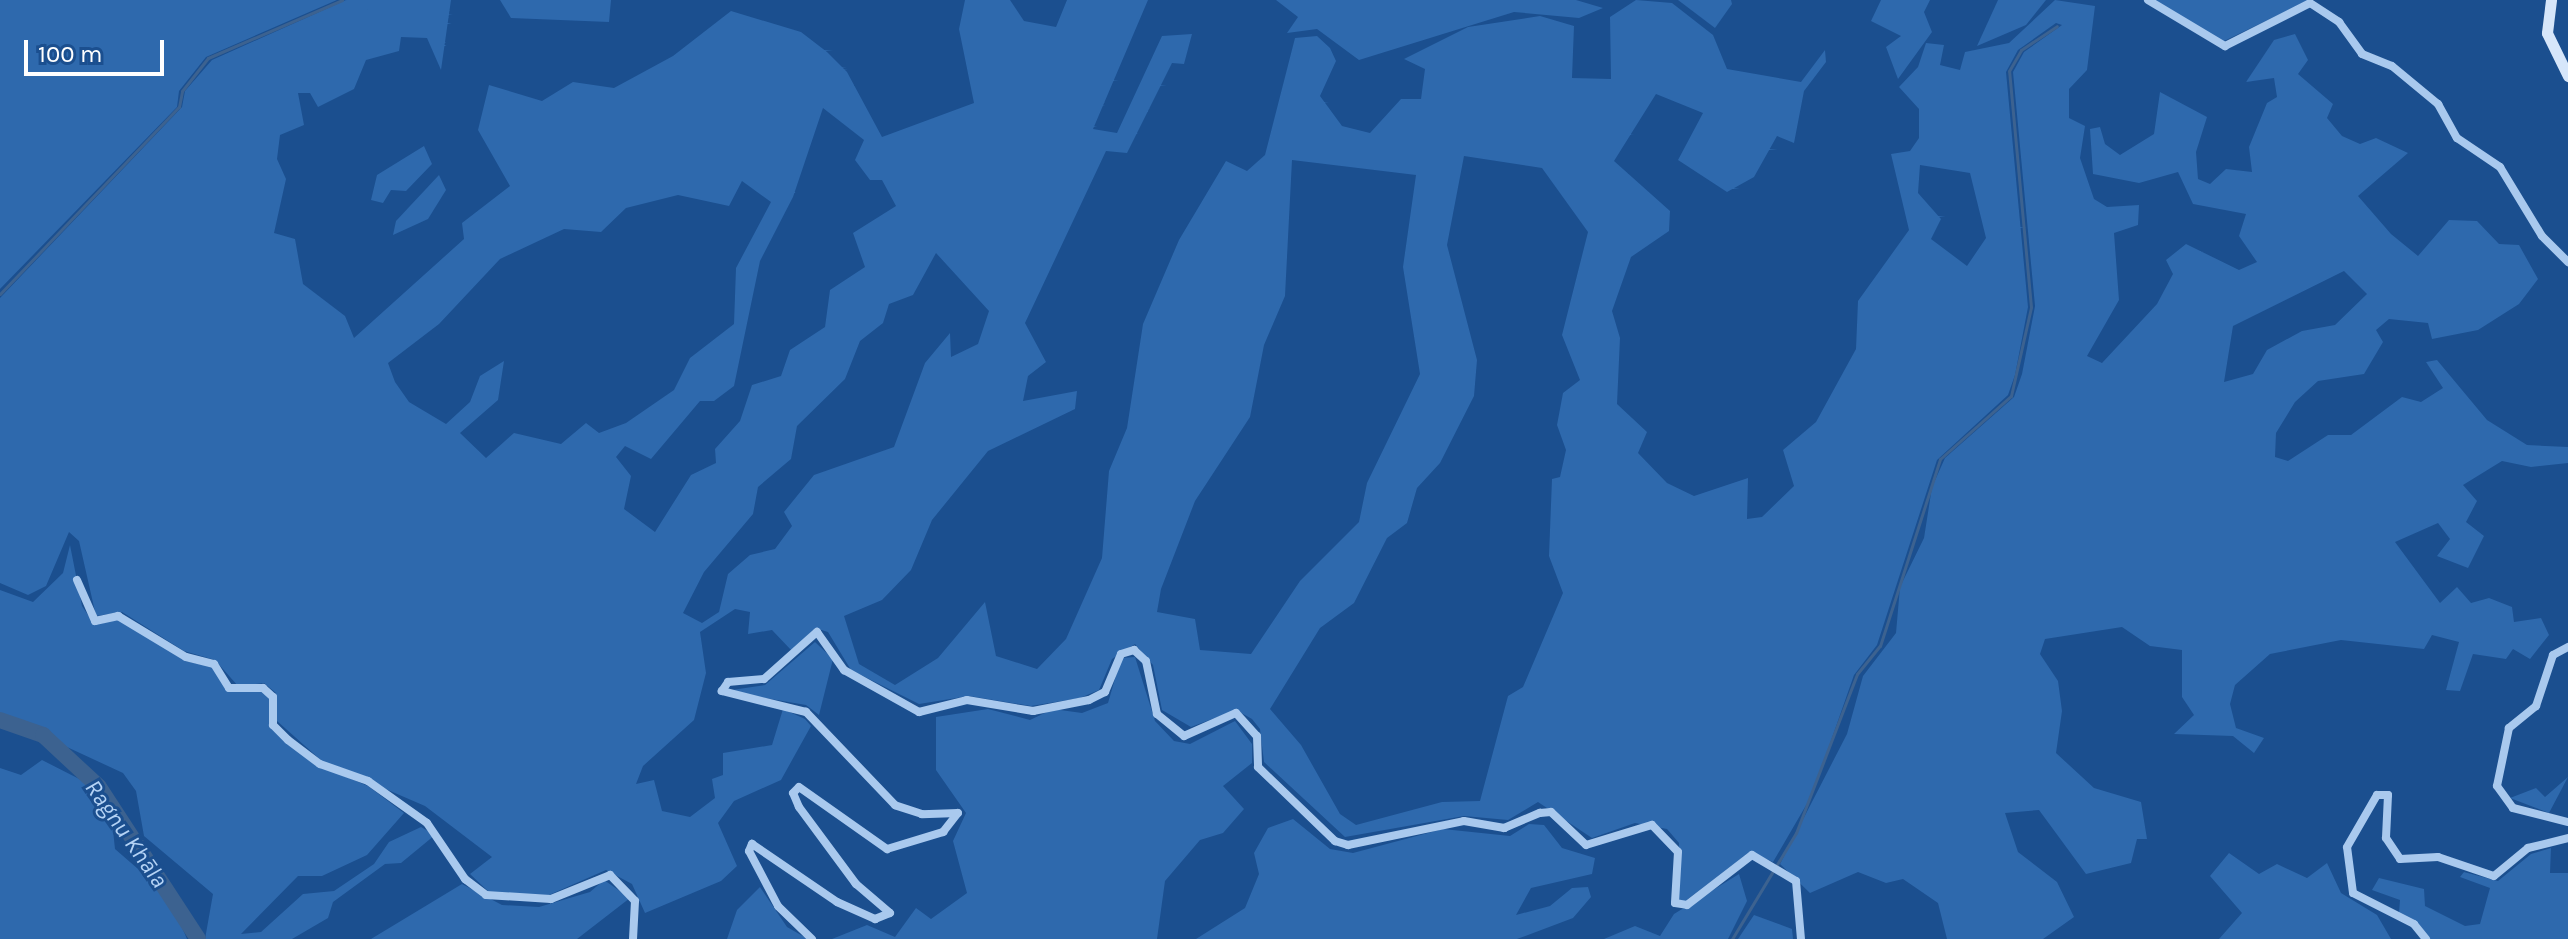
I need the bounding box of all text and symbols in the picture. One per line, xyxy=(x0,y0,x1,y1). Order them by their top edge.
scale bar xyxy=(28,24,168,74)
text: 100 m xyxy=(38,40,103,68)
water label: Ragnu Khāla xyxy=(78,774,174,894)

